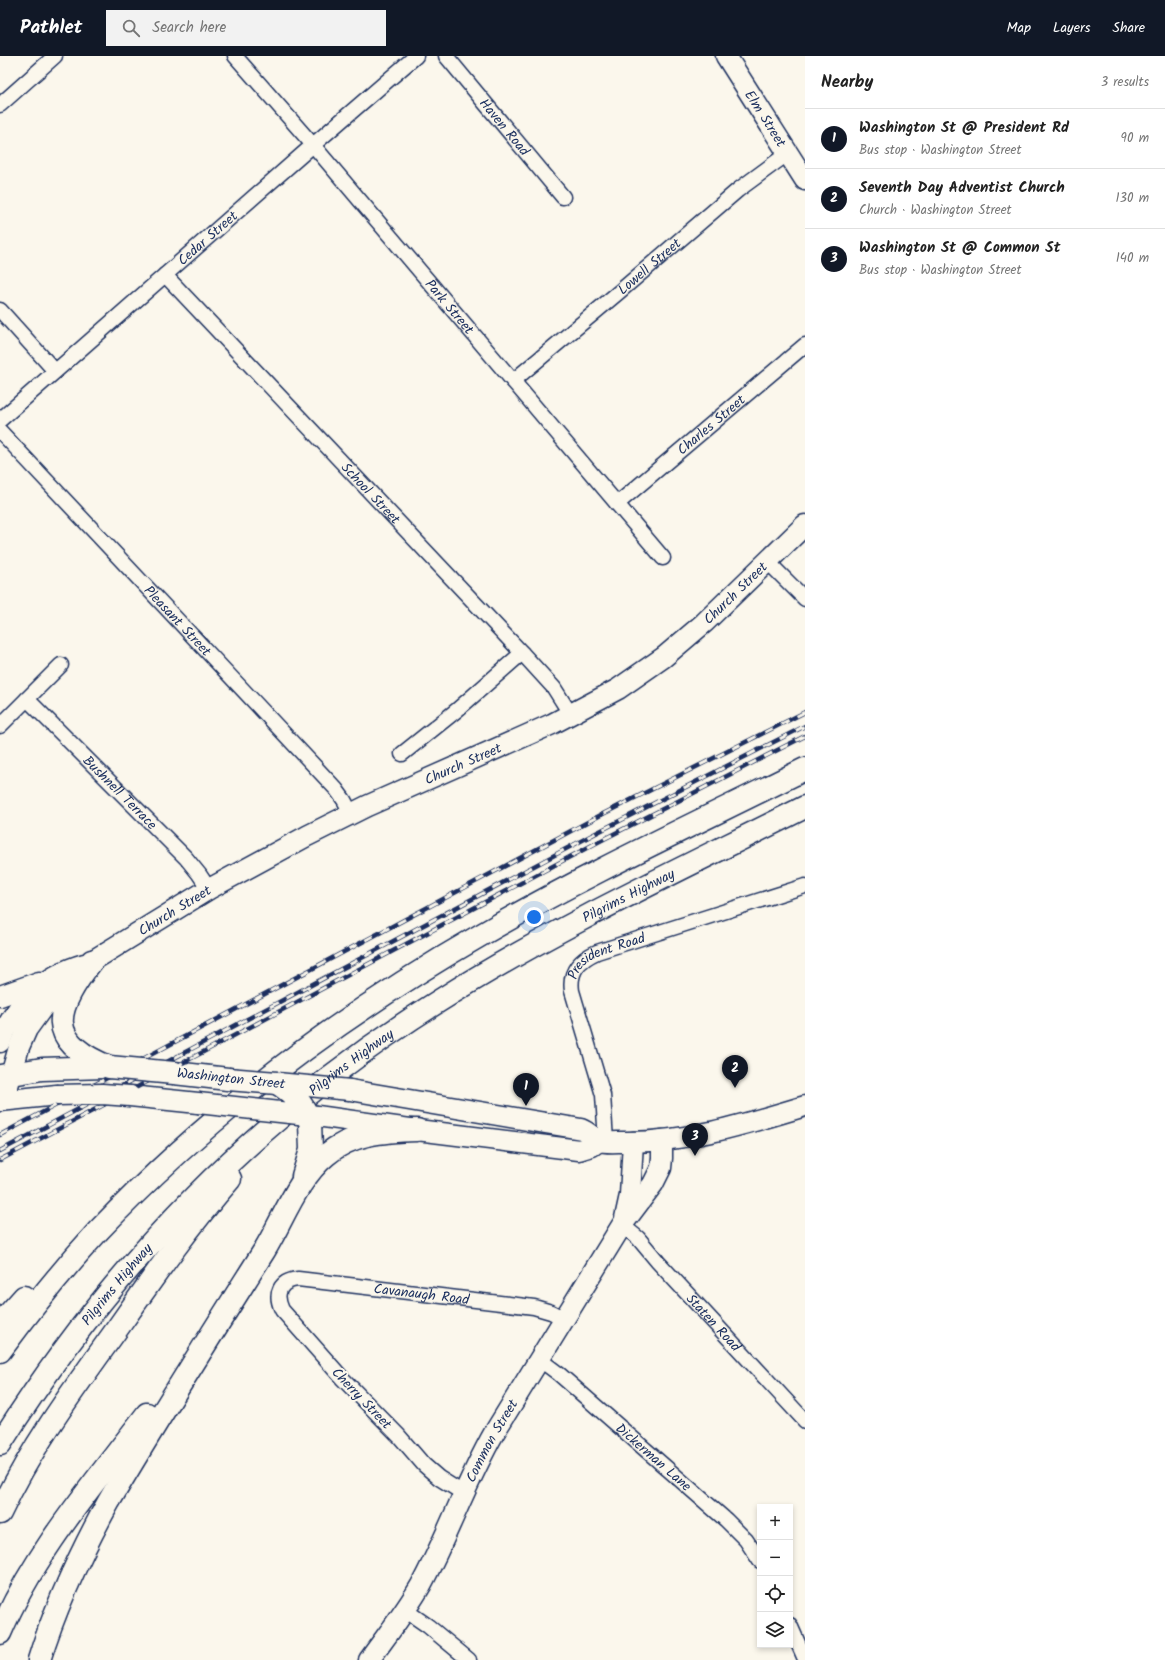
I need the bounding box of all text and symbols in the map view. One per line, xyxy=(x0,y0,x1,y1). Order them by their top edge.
search box xyxy=(106,10,386,46)
text: Pathlet xyxy=(20,13,82,43)
text: Search here xyxy=(152,16,226,40)
icon: search xyxy=(120,17,142,39)
text: Map xyxy=(1007,17,1031,39)
text: Layers xyxy=(1053,17,1091,39)
text: Share xyxy=(1113,17,1145,39)
text: Nearby xyxy=(821,69,873,96)
text: 3 results xyxy=(1101,72,1149,93)
street label: Elm Street xyxy=(738,86,792,152)
street label: Haven Road xyxy=(473,94,535,162)
text: Washington St @ President Rd xyxy=(859,116,1069,140)
text: 1 xyxy=(832,128,836,149)
text: 90 m xyxy=(1121,128,1149,149)
text: Bus stop · Washington Street xyxy=(859,140,1021,161)
text: Seventh Day Adventist Church xyxy=(859,176,1065,200)
text: 2 xyxy=(830,188,838,209)
text: 130 m xyxy=(1115,188,1149,209)
text: Church · Washington Street xyxy=(859,200,1012,221)
street label: Cedar Street xyxy=(173,205,244,271)
street label: Lowell Street xyxy=(613,233,687,301)
text: Washington St @ Common St xyxy=(859,236,1060,260)
text: 3 xyxy=(830,248,838,269)
text: 140 m xyxy=(1116,248,1149,269)
text: Bus stop · Washington Street xyxy=(859,260,1021,281)
street label: Park Street xyxy=(419,275,479,340)
street label: Charles Street xyxy=(672,389,751,461)
street label: School Street xyxy=(335,458,406,530)
street label: Church Street xyxy=(699,557,773,630)
street label: Pleasant Street xyxy=(138,581,217,662)
street label: Church Street xyxy=(421,737,506,791)
street label: Bushnell Terrace xyxy=(77,751,162,836)
street label: Pilgrims Highway xyxy=(579,863,679,929)
street label: Church Street xyxy=(134,880,216,942)
your location xyxy=(524,907,544,927)
street label: President Road xyxy=(562,927,649,982)
street label: Pilgrims Highway xyxy=(304,1023,399,1102)
pin: 2 xyxy=(722,1055,748,1088)
street label: Washington Street xyxy=(176,1062,287,1096)
pin: 1 xyxy=(513,1073,539,1106)
pin: 3 xyxy=(682,1123,708,1156)
street label: Pilgrims Highway xyxy=(76,1238,158,1331)
street label: Cavanaugh Road xyxy=(373,1278,472,1311)
street label: Staten Road xyxy=(680,1289,746,1358)
street label: Cherry Street xyxy=(326,1363,397,1435)
street label: Common Street xyxy=(460,1395,524,1486)
street label: Dickerman Lane xyxy=(610,1418,697,1498)
map controls xyxy=(757,1504,793,1648)
button: + xyxy=(757,1504,793,1540)
button: − xyxy=(757,1540,793,1576)
button: locate xyxy=(757,1576,793,1612)
button: layers xyxy=(757,1612,793,1648)

